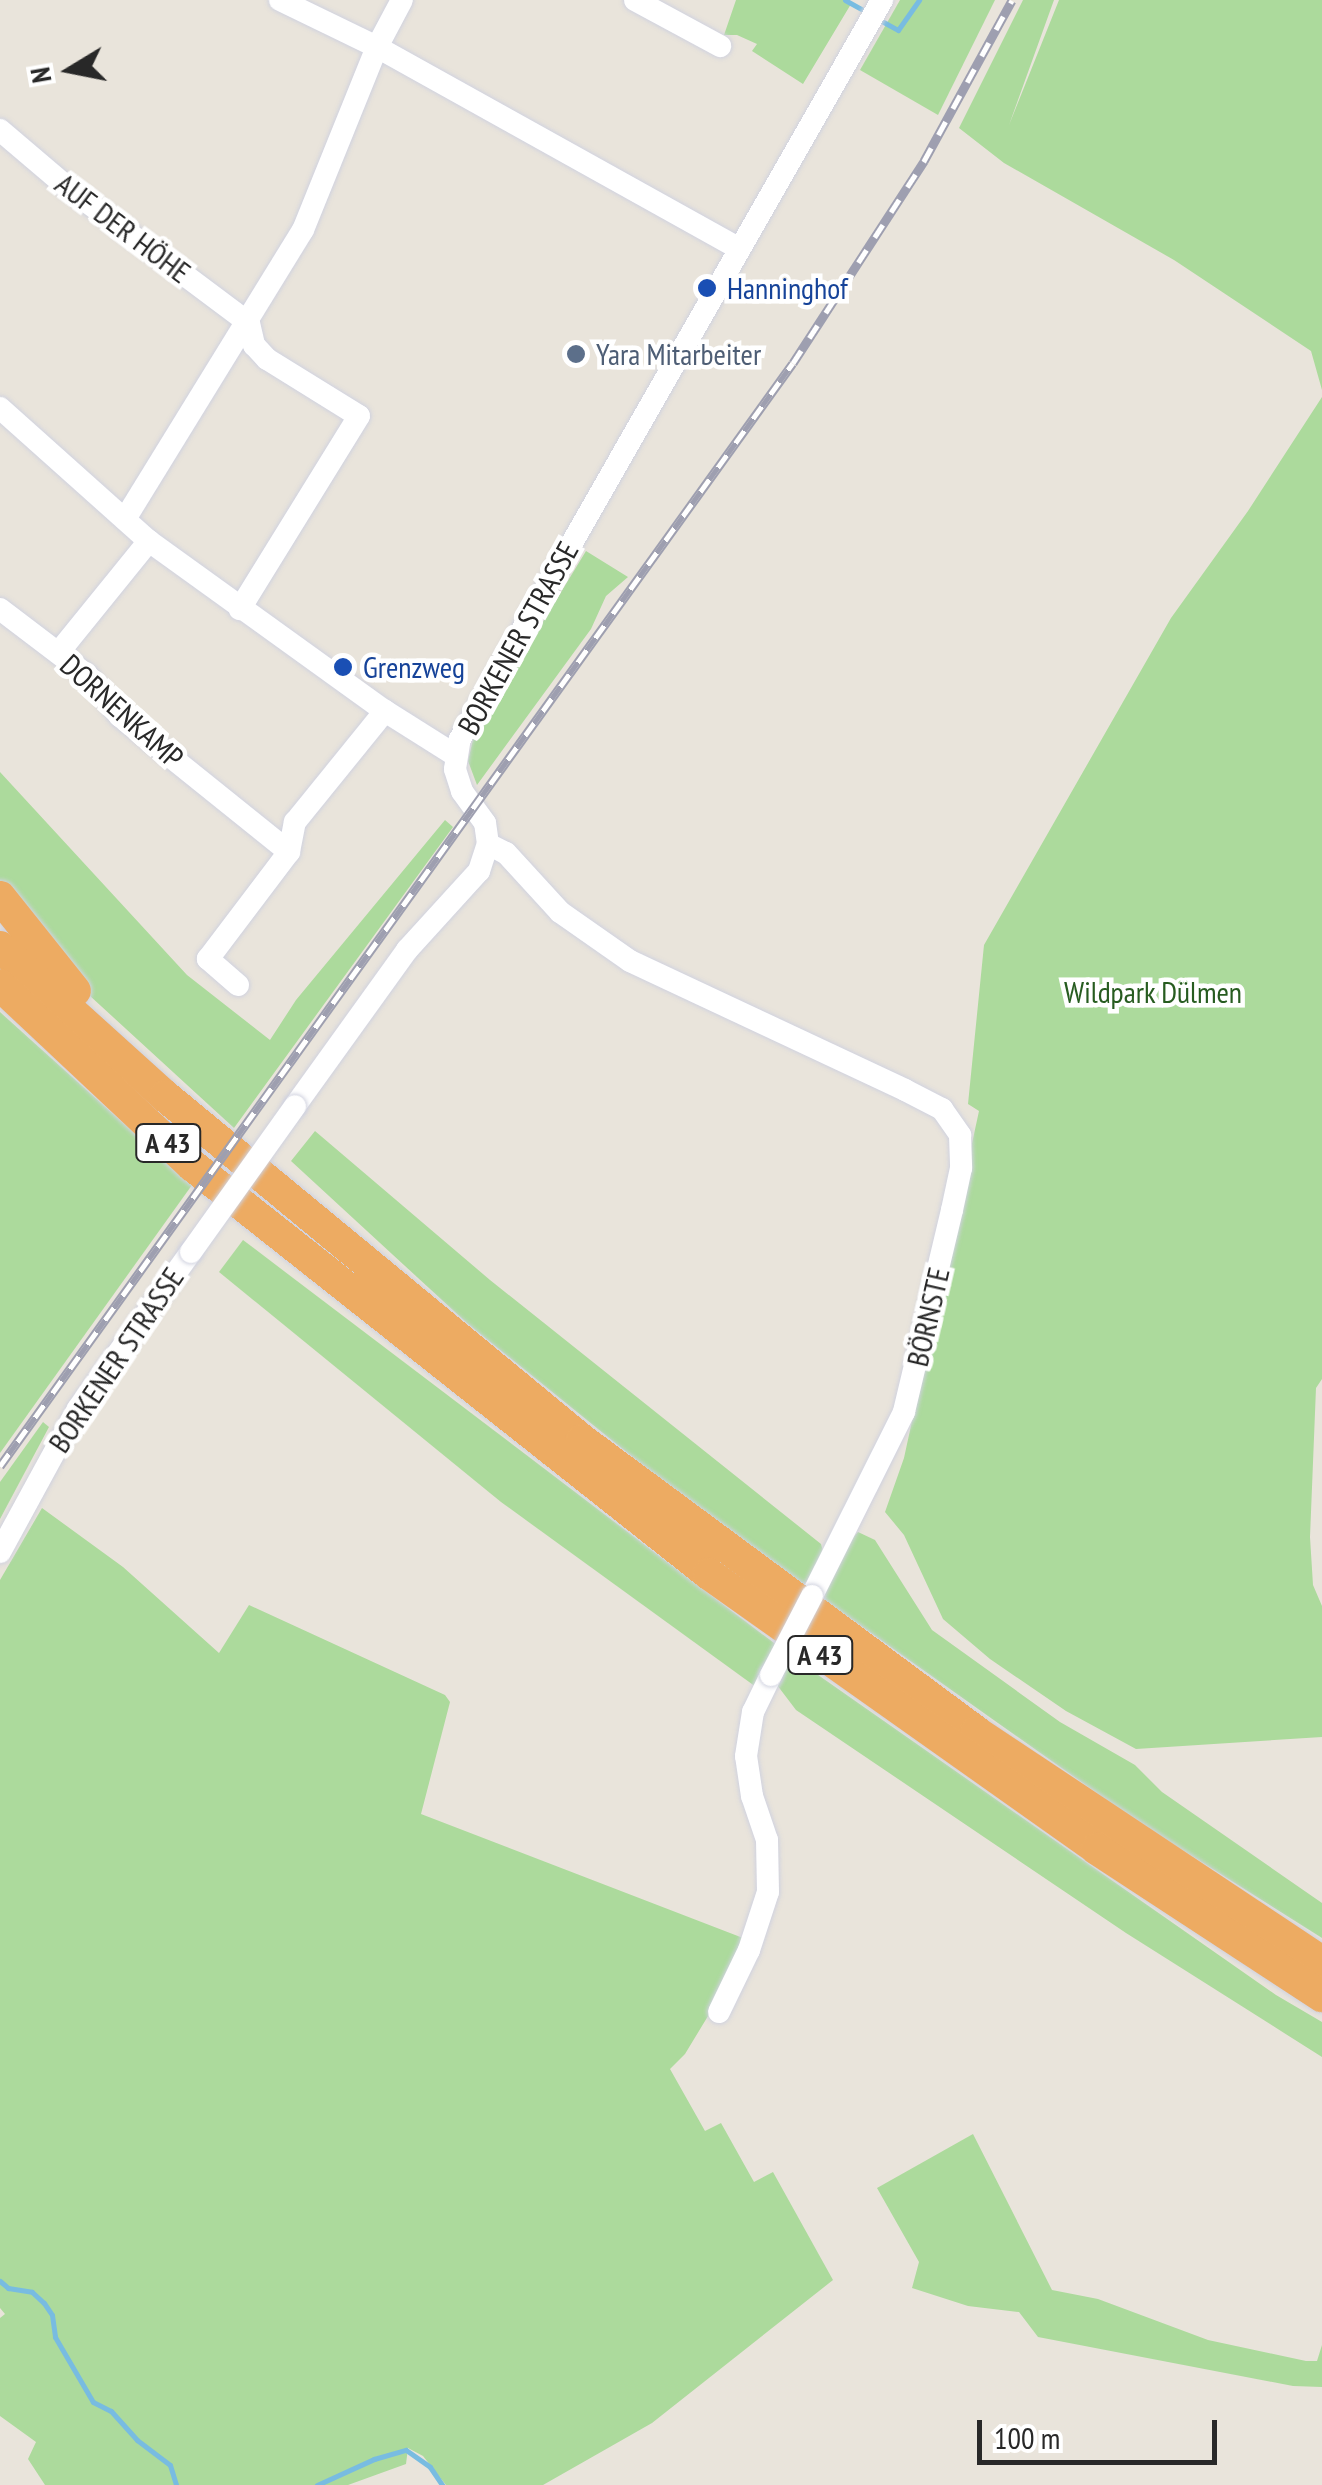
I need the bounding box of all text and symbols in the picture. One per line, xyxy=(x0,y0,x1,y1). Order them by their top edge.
north arrow xyxy=(20,20,120,120)
text: N xyxy=(20,65,59,86)
street label: AUF DER HÖHE xyxy=(48,166,198,290)
place label: Hanninghof xyxy=(727,270,848,306)
marker: Hanninghof xyxy=(696,277,718,299)
place label: Yara Mitarbeiter xyxy=(596,336,761,372)
marker: Yara Mitarbeiter xyxy=(565,343,587,365)
street label: BORKENER STRASSE xyxy=(450,535,586,741)
street label: DORNENKAMP xyxy=(53,647,191,775)
place label: Grenzweg xyxy=(363,649,465,685)
marker: Grenzweg xyxy=(332,656,354,678)
park label: Wildpark Dülmen xyxy=(1064,974,1242,1010)
road number: A 43 xyxy=(133,1120,203,1166)
street label: BORKENER STRASSE xyxy=(41,1261,191,1459)
street label: BÖRNSTE xyxy=(899,1264,957,1370)
road number: A 43 xyxy=(785,1632,855,1678)
scale bar xyxy=(982,2400,1222,2462)
text: 100 m xyxy=(994,2418,1060,2457)

